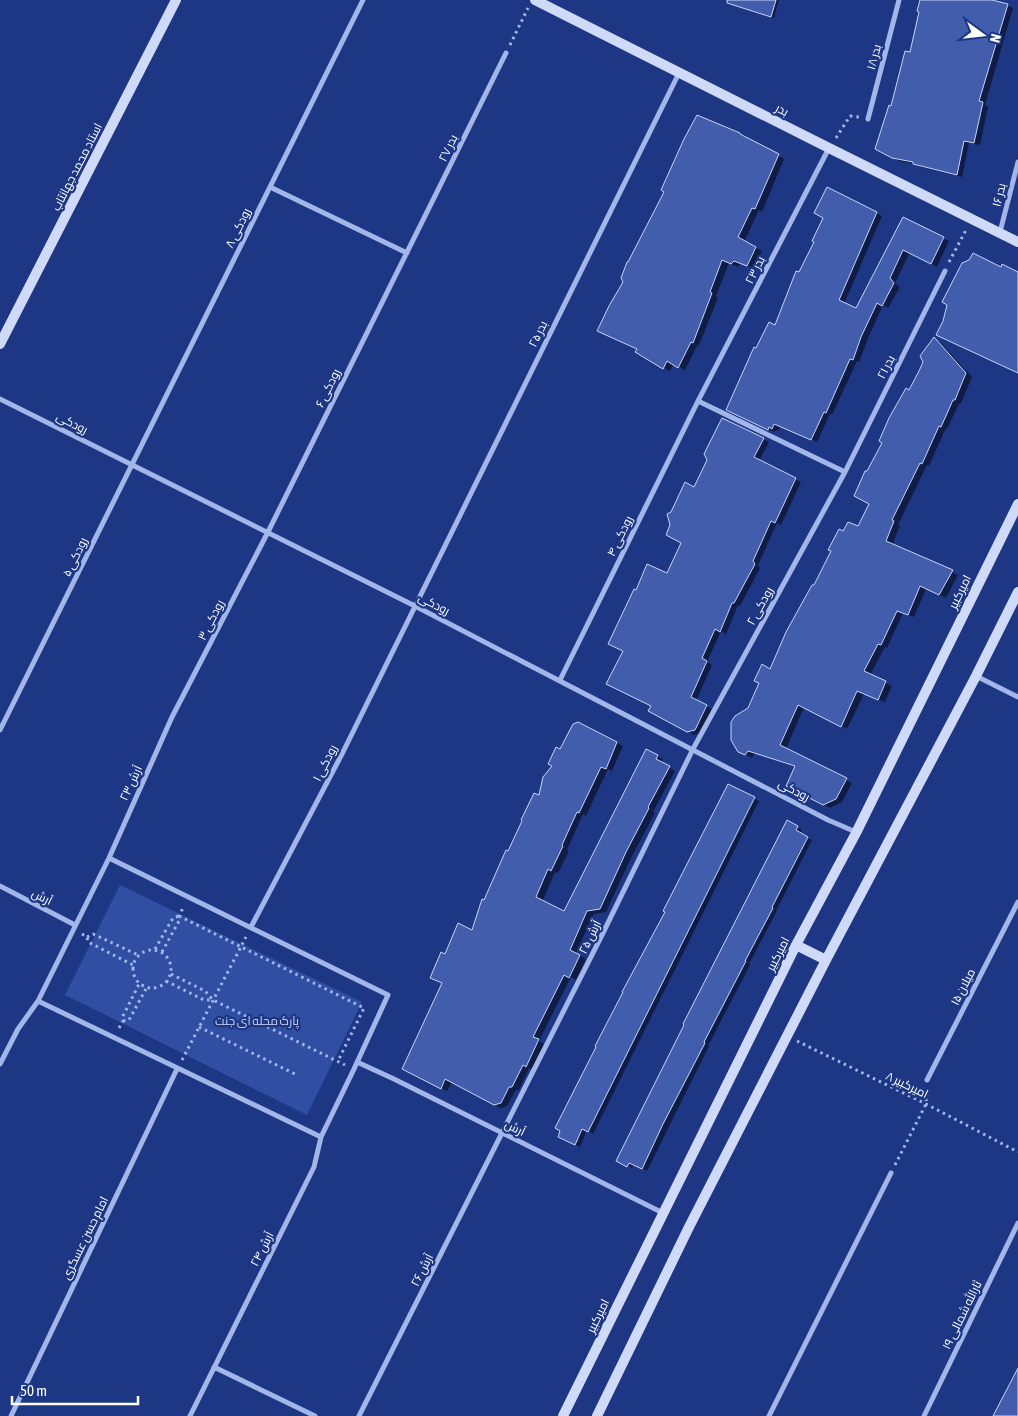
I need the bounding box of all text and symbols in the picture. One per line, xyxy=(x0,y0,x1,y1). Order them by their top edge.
north arrow xyxy=(958,10,1008,60)
text: N xyxy=(987,32,1004,44)
street label: بدر ۱‍۸ xyxy=(864,43,884,71)
street label: بدر xyxy=(772,100,791,119)
street label: استاد محمد جهانتاب xyxy=(49,121,105,213)
street label: بدر ۲۷ xyxy=(436,132,460,164)
street label: بدر ۱۶ xyxy=(989,182,1009,208)
street label: رودکی ۸ xyxy=(222,206,254,250)
street label: بدر ۲۳ xyxy=(742,254,768,286)
street label: بدر ۲۵ xyxy=(526,319,550,349)
street label: بدر ۲۱ xyxy=(874,353,898,381)
street label: رودکی ۶ xyxy=(313,367,343,409)
street label: رودکی xyxy=(54,409,90,437)
street label: رودکی ۴ xyxy=(604,514,636,558)
street label: رودکی ۵ xyxy=(60,535,90,579)
street label: امیرکبیر xyxy=(945,573,974,612)
street label: رودکی ۲ xyxy=(744,584,776,628)
street label: رودکی xyxy=(416,590,452,618)
street label: رودکی ۳ xyxy=(195,597,227,643)
street label: رودکی ۱ xyxy=(310,742,340,784)
street label: آرش ۲۳ xyxy=(117,763,145,803)
street label: رودکی xyxy=(776,776,812,804)
street label: آرش xyxy=(30,886,55,908)
street label: آرش ۲۵ xyxy=(576,917,604,956)
street label: امیرکبیر xyxy=(763,935,792,974)
street label: میلان ۱۵ xyxy=(948,966,978,1008)
park label: پارک محله ای جنت xyxy=(215,1014,300,1030)
street label: امیرکبیر ۸ xyxy=(884,1069,930,1101)
street label: آرش xyxy=(503,1117,528,1139)
street label: امام حسن عسگری xyxy=(59,1194,112,1282)
street label: آرش ۲۴ xyxy=(247,1229,277,1269)
street label: آرش ۲۶ xyxy=(408,1251,436,1289)
street label: ثارالله شمالی ۱۹ xyxy=(938,1277,985,1352)
street label: امیرکبیر xyxy=(583,1297,612,1336)
scale bar xyxy=(12,1374,139,1406)
text: 50 m xyxy=(20,1382,47,1399)

